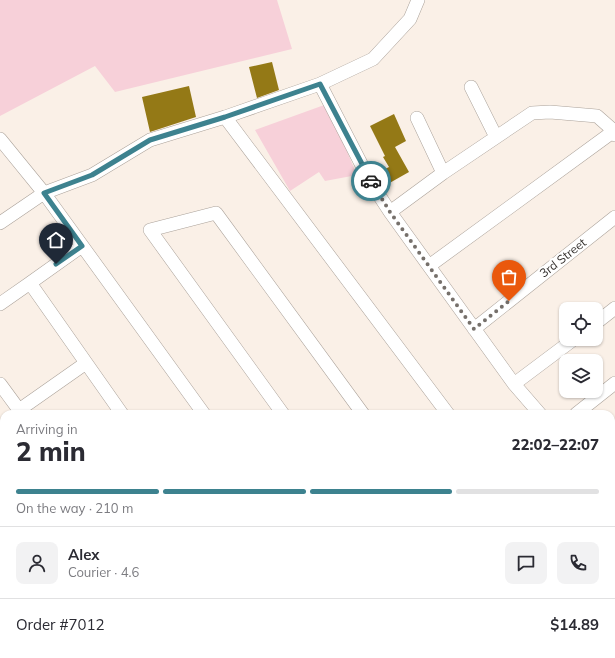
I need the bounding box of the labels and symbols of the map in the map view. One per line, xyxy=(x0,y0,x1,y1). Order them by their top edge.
courier xyxy=(351,161,391,201)
pin xyxy=(39,223,73,264)
street label: 3rd Street xyxy=(536,235,589,280)
pin xyxy=(492,260,526,301)

